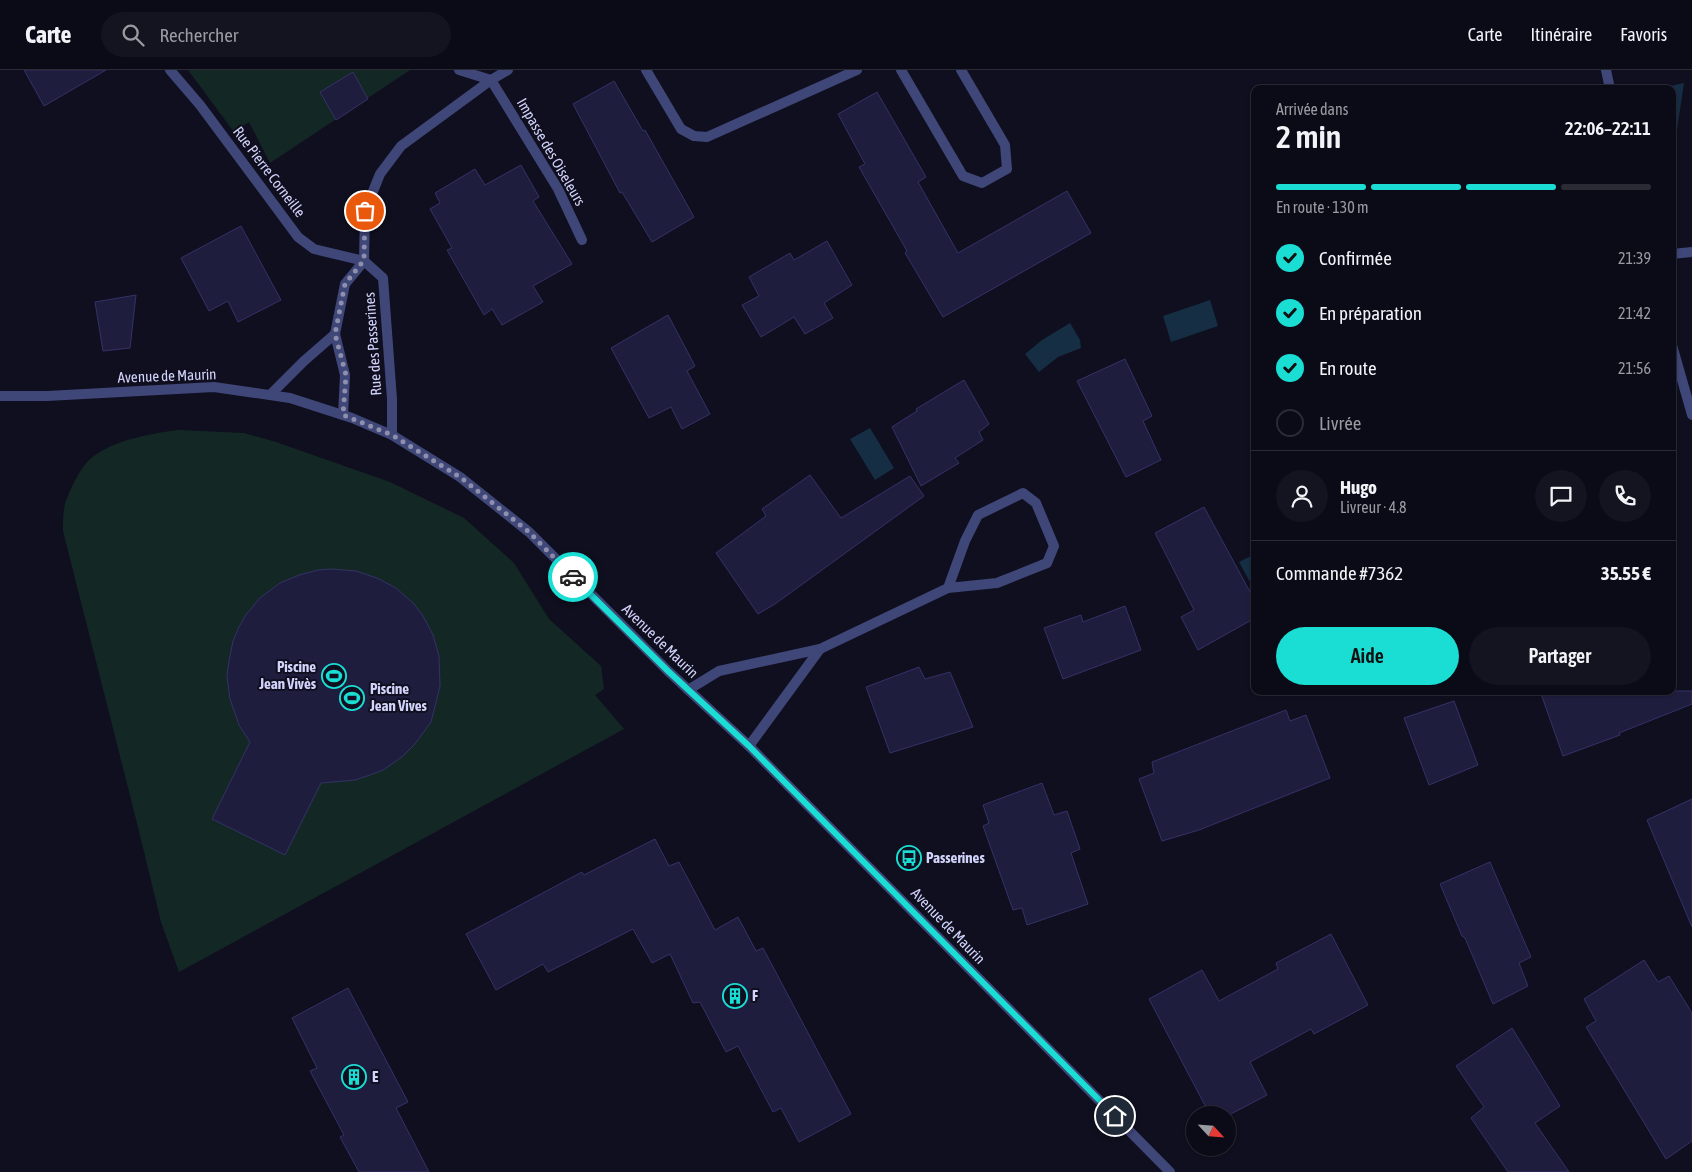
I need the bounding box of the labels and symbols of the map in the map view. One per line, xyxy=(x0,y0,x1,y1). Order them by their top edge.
street label: Impasse des Oiseleurs xyxy=(514,95,589,209)
street label: Rue Pierre Corneille xyxy=(230,123,309,220)
pin xyxy=(344,190,386,232)
street label: Rue des Passerines xyxy=(360,292,385,396)
street label: Avenue de Maurin xyxy=(117,365,217,386)
courier xyxy=(548,552,598,602)
street label: Avenue de Maurin xyxy=(619,600,702,681)
place label: Piscine Jean Vivès xyxy=(258,658,317,692)
sports icon: Piscine Jean Vivès xyxy=(321,663,347,689)
place label: Piscine Jean Vives xyxy=(369,680,428,714)
sports icon: Piscine Jean Vives xyxy=(339,685,365,711)
bus stop icon: Passerines xyxy=(896,845,922,871)
place label: Passerines xyxy=(926,849,985,866)
street label: Avenue de Maurin xyxy=(908,884,989,967)
building icon: F xyxy=(722,983,748,1009)
place label: F xyxy=(752,987,758,1004)
building icon: E xyxy=(341,1064,367,1090)
place label: E xyxy=(372,1068,379,1085)
pin xyxy=(1094,1095,1136,1137)
north arrow xyxy=(1186,1106,1236,1156)

